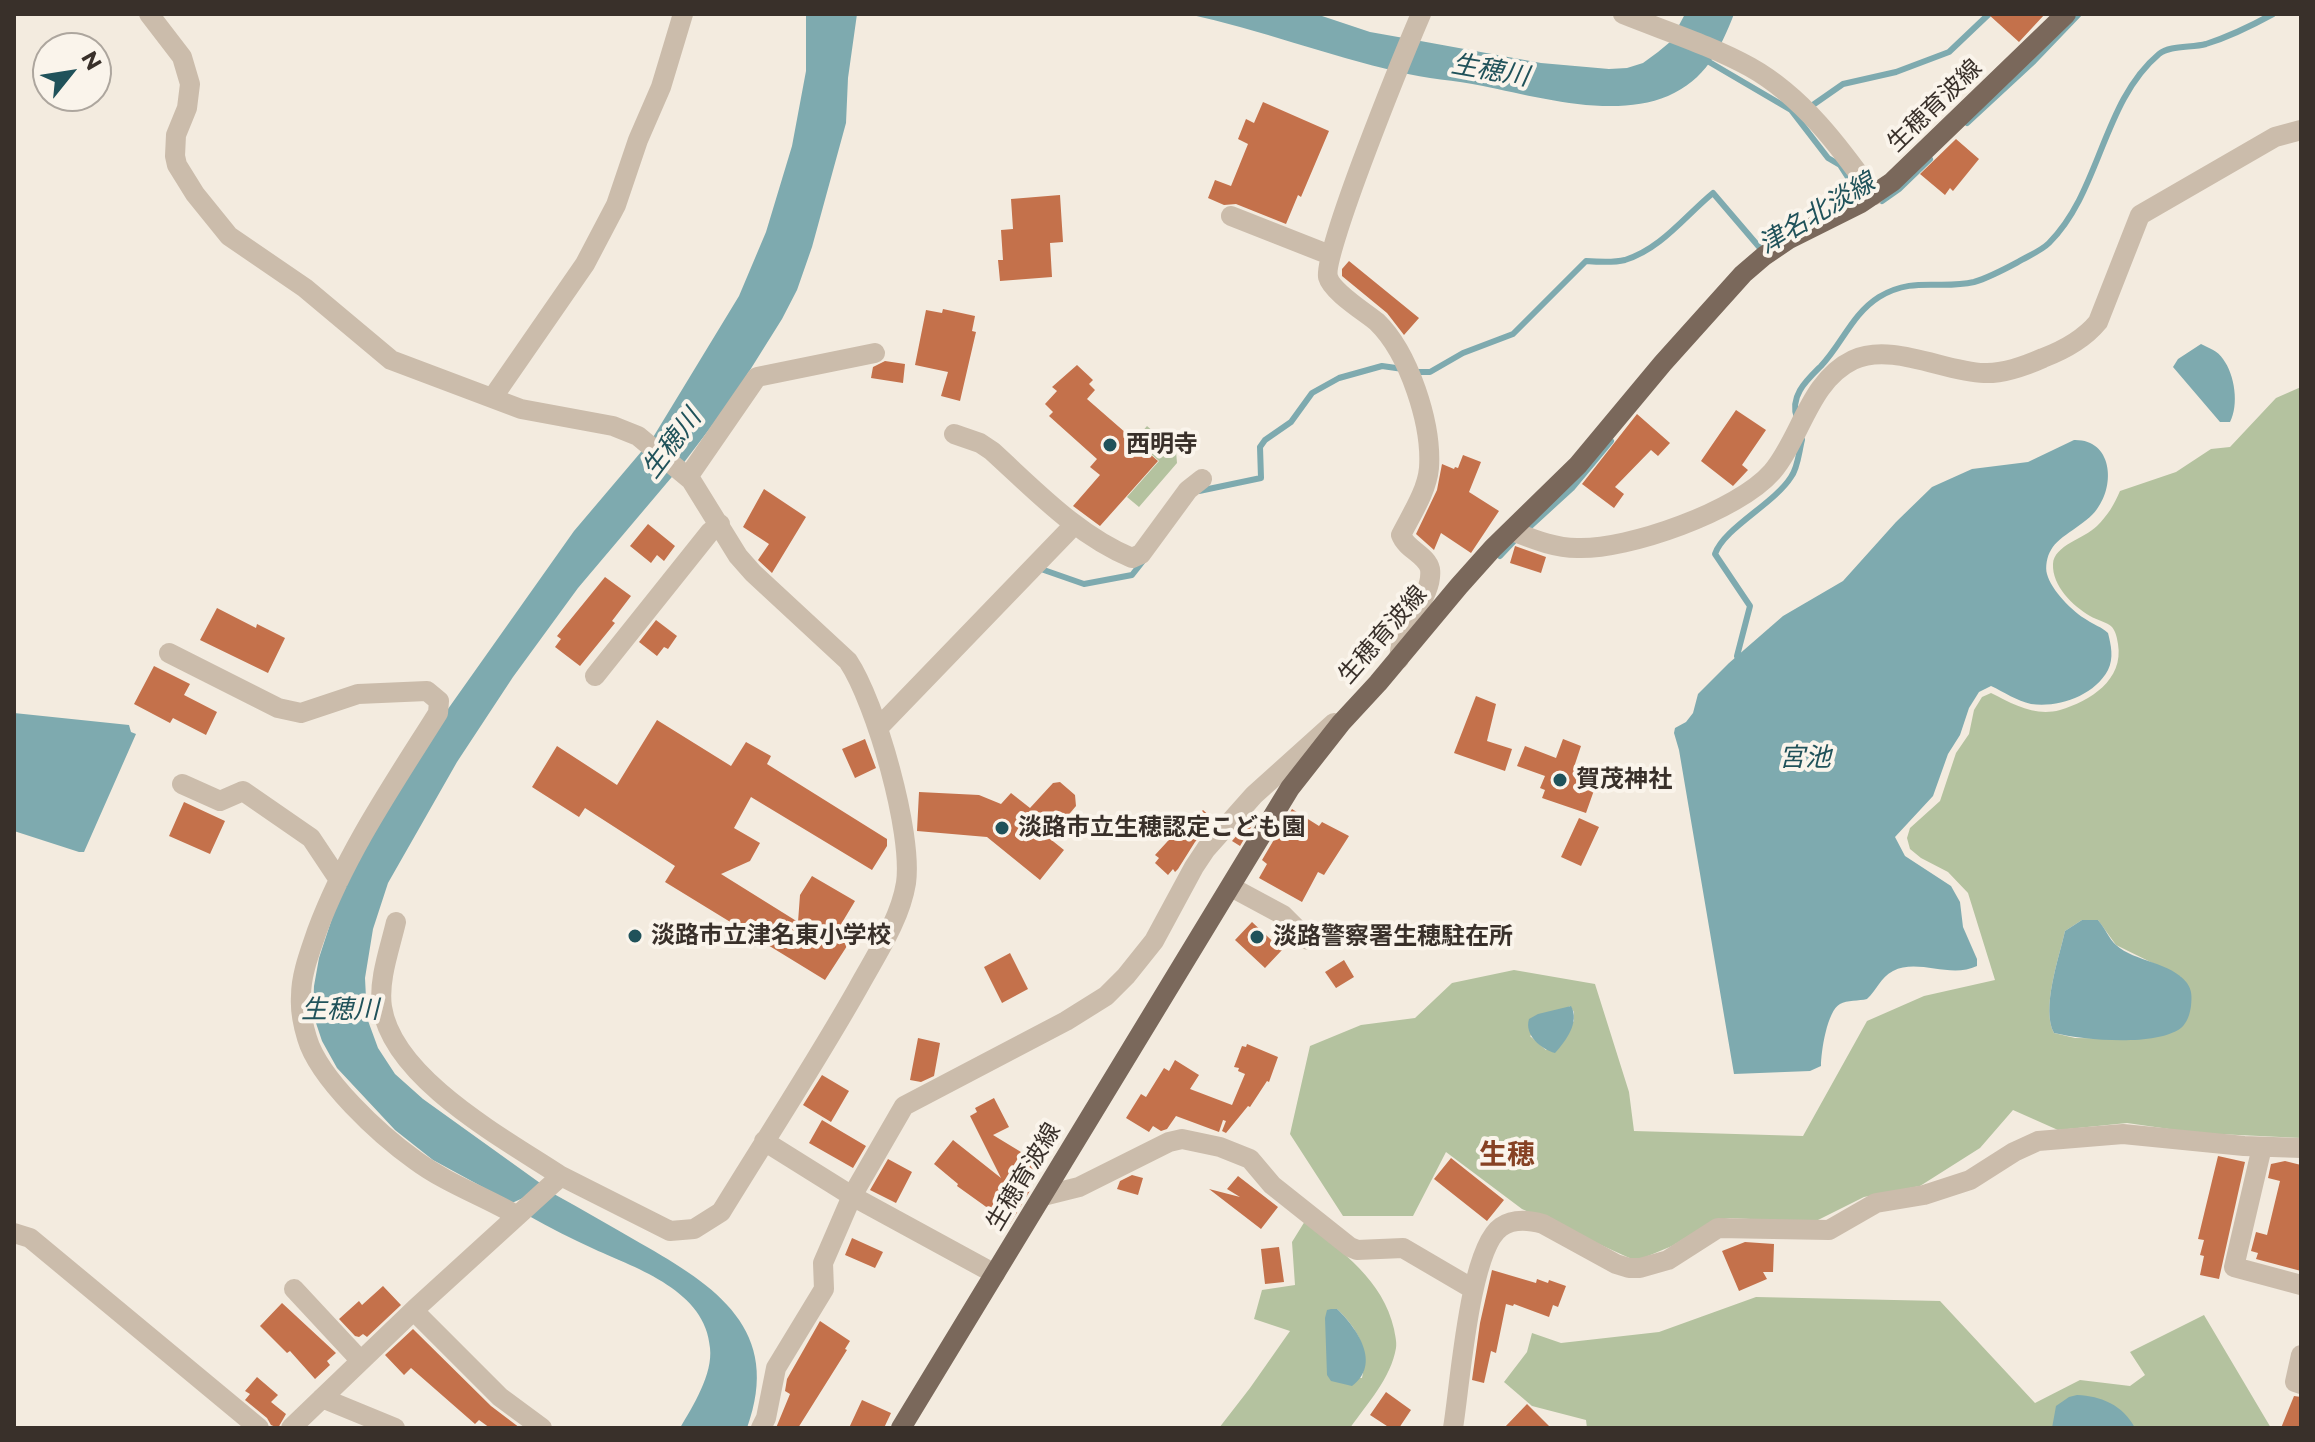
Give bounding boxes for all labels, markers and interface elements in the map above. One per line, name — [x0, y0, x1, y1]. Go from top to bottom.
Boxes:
north arrow — [32, 32, 112, 112]
text: N — [75, 46, 108, 75]
water label: 生穂川 — [1449, 49, 1531, 93]
street label: 生穂育波線 — [1882, 54, 1988, 158]
water label: 津名北淡線 — [1753, 167, 1881, 261]
water label: 生穂川 — [636, 403, 708, 485]
place label: 西明寺 — [1126, 431, 1198, 459]
marker: 西明寺 — [1101, 436, 1119, 454]
street label: 生穂育波線 — [1333, 580, 1433, 690]
water label: 宮池 — [1779, 742, 1831, 774]
place label: 賀茂神社 — [1576, 766, 1672, 794]
marker: 賀茂神社 — [1551, 771, 1569, 789]
place label: 淡路市立生穂認定こども園 — [1018, 814, 1306, 842]
marker: 淡路市立生穂認定こども園 — [993, 819, 1011, 837]
place label: 淡路市立津名東小学校 — [651, 922, 891, 950]
place label: 淡路警察署生穂駐在所 — [1273, 923, 1513, 951]
marker: 淡路市立津名東小学校 — [626, 927, 644, 945]
marker: 淡路警察署生穂駐在所 — [1248, 928, 1266, 946]
water label: 生穂川 — [301, 994, 379, 1026]
street label: 生穂育波線 — [981, 1118, 1067, 1236]
district label: 生穂 — [1479, 1139, 1535, 1173]

